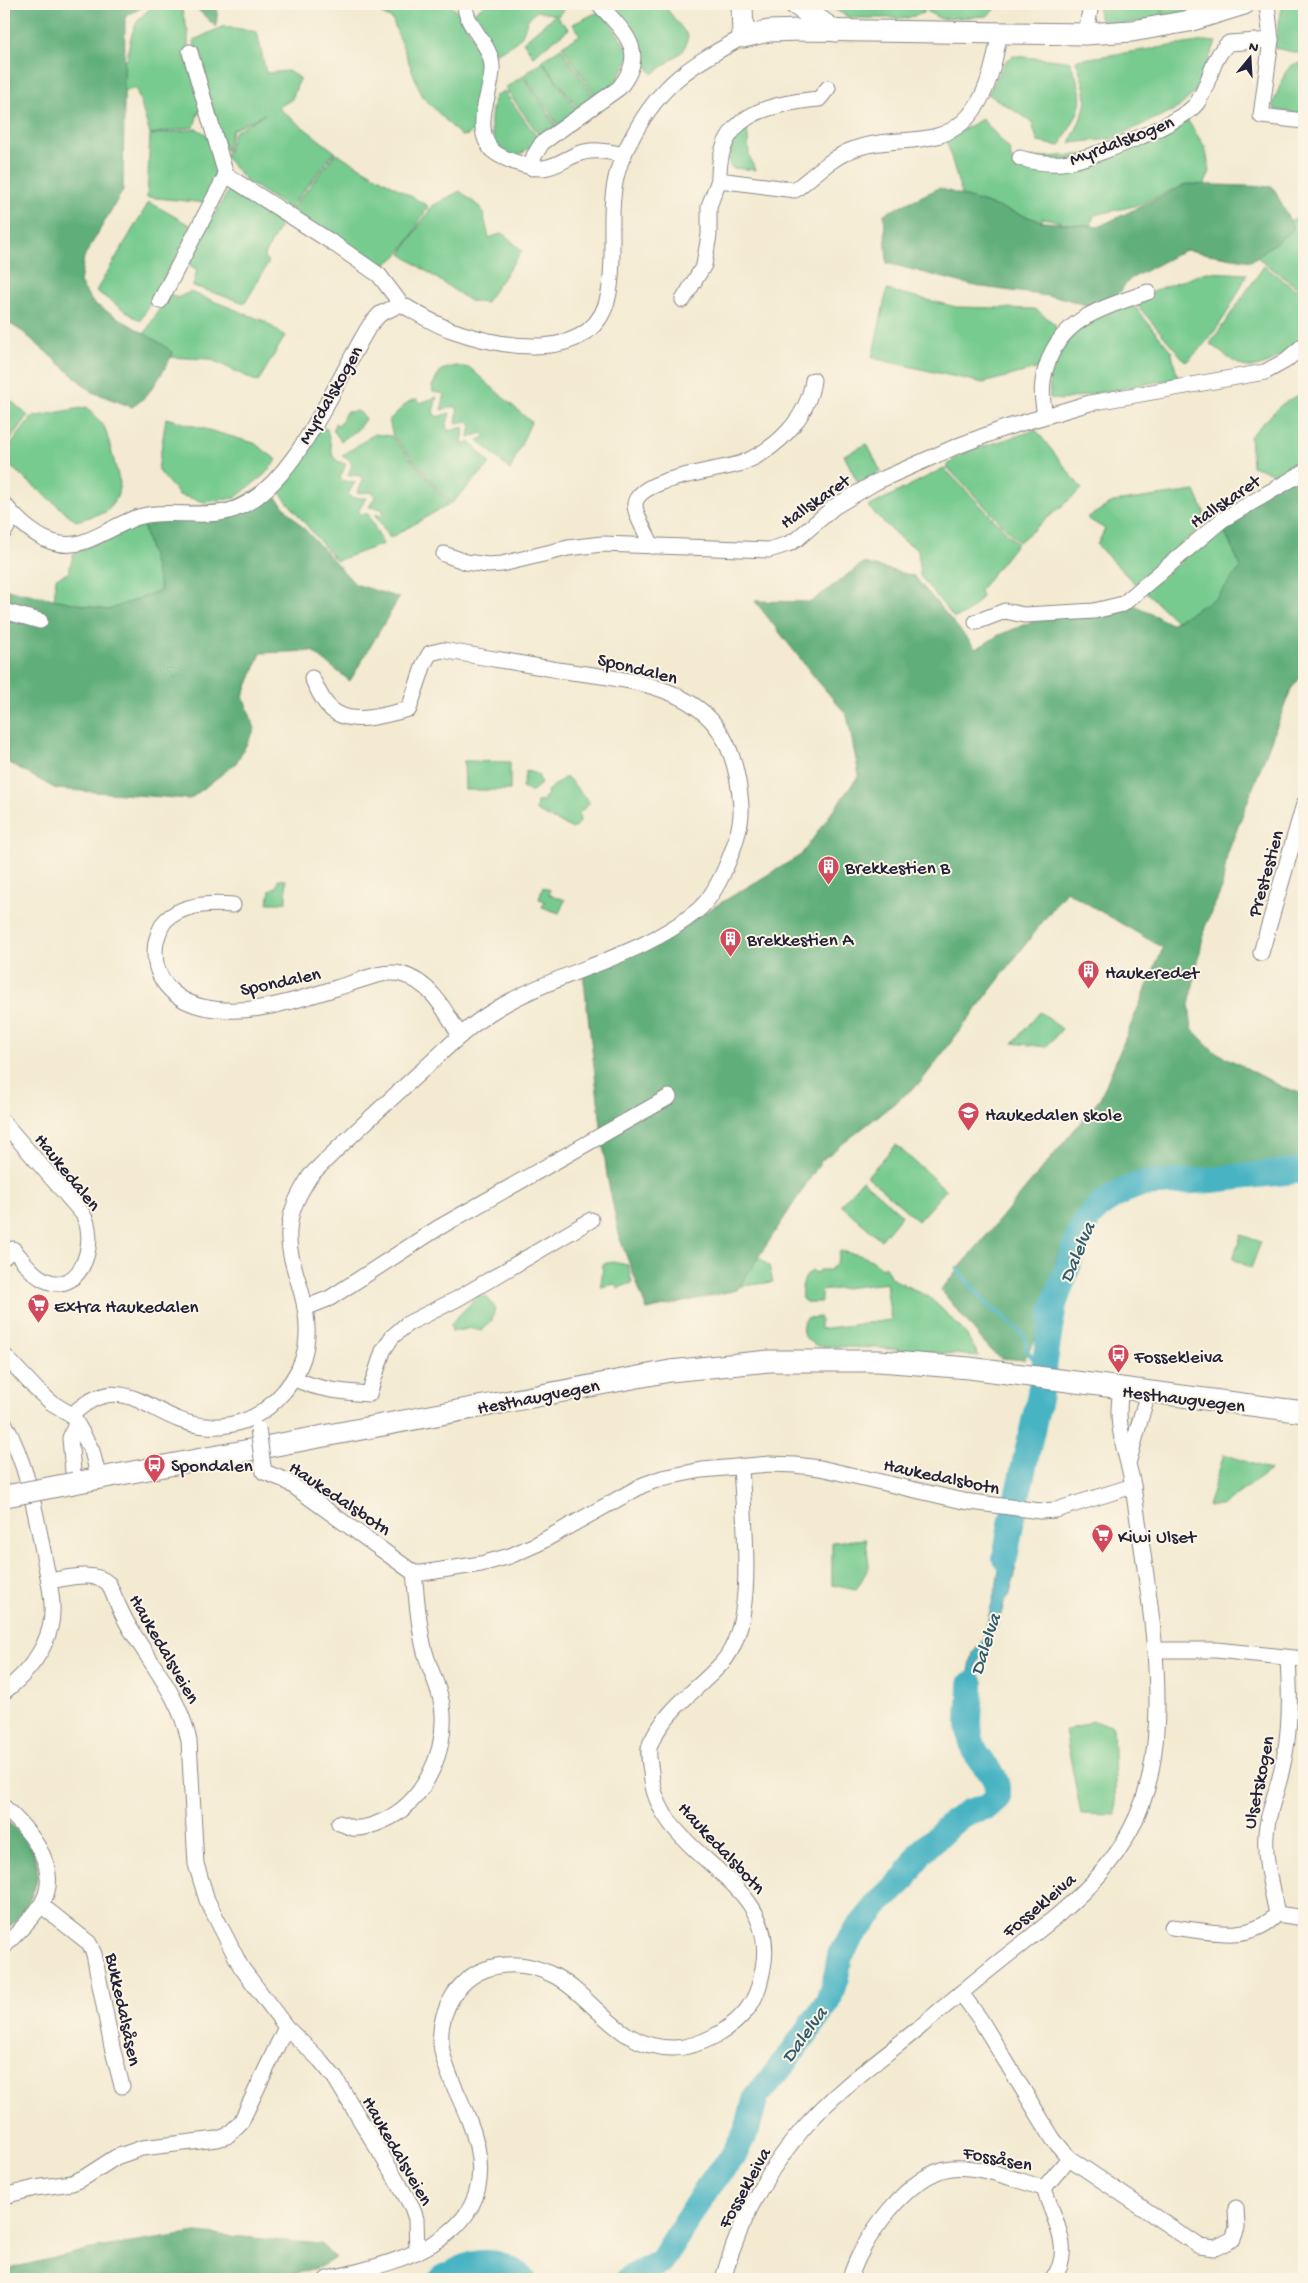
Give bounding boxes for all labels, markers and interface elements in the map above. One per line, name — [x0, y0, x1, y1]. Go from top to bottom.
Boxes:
north arrow — [1226, 32, 1276, 82]
text: N — [1246, 39, 1260, 58]
street label: Myrdalskogen — [1067, 112, 1178, 173]
street label: Myrdalskogen — [295, 342, 370, 449]
street label: Hallskaret — [777, 469, 857, 535]
street label: Hallskaret — [1186, 470, 1267, 535]
street label: Spondalen — [595, 649, 680, 691]
street label: Prestestien — [1244, 828, 1291, 921]
building icon: Brekkestien B — [817, 854, 841, 885]
place label: Brekkestien B — [844, 858, 951, 881]
building icon: Brekkestien A — [719, 926, 743, 957]
place label: Brekkestien A — [746, 930, 855, 953]
building icon: Haukeredet — [1077, 959, 1101, 990]
place label: Haukeredet — [1105, 963, 1201, 986]
street label: Spondalen — [238, 964, 323, 1003]
school or university icon: Haukedalen skole — [957, 1101, 981, 1132]
place label: Haukedalen skole — [985, 1105, 1122, 1128]
street label: Haukedalen — [28, 1130, 105, 1217]
water label: Dalelva — [1056, 1218, 1103, 1287]
supermarket icon: Extra Haukedalen — [26, 1293, 50, 1324]
place label: Extra Haukedalen — [54, 1297, 199, 1320]
bus stop icon: Fossekleiva — [1106, 1343, 1130, 1374]
place label: Fossekleiva — [1133, 1347, 1224, 1370]
street label: Hesthaugvegen — [476, 1375, 602, 1422]
street label: Hesthaugvegen — [1121, 1382, 1246, 1419]
bus stop icon: Spondalen — [143, 1452, 167, 1483]
street label: Haukedalsbotn — [881, 1455, 1001, 1502]
place label: Spondalen — [171, 1456, 253, 1479]
street label: Haukedalsbotn — [284, 1457, 394, 1542]
supermarket icon: Kiwi Ulset — [1090, 1523, 1114, 1554]
place label: Kiwi Ulset — [1118, 1527, 1198, 1550]
street label: Haukedalsveien — [122, 1591, 204, 1709]
water label: Dalelva — [967, 1610, 1009, 1679]
street label: Ulsetskogen — [1239, 1734, 1282, 1831]
street label: Haukedalsbotn — [672, 1798, 769, 1900]
street label: Fossekleiva — [998, 1868, 1083, 1945]
street label: Bukkedalsåsen — [98, 1950, 145, 2068]
water label: Dalelva — [778, 2002, 835, 2068]
street label: Haukedalsveien — [355, 2093, 437, 2211]
street label: Fossåsen — [960, 2142, 1034, 2178]
street label: Fossekleiva — [714, 2143, 778, 2234]

